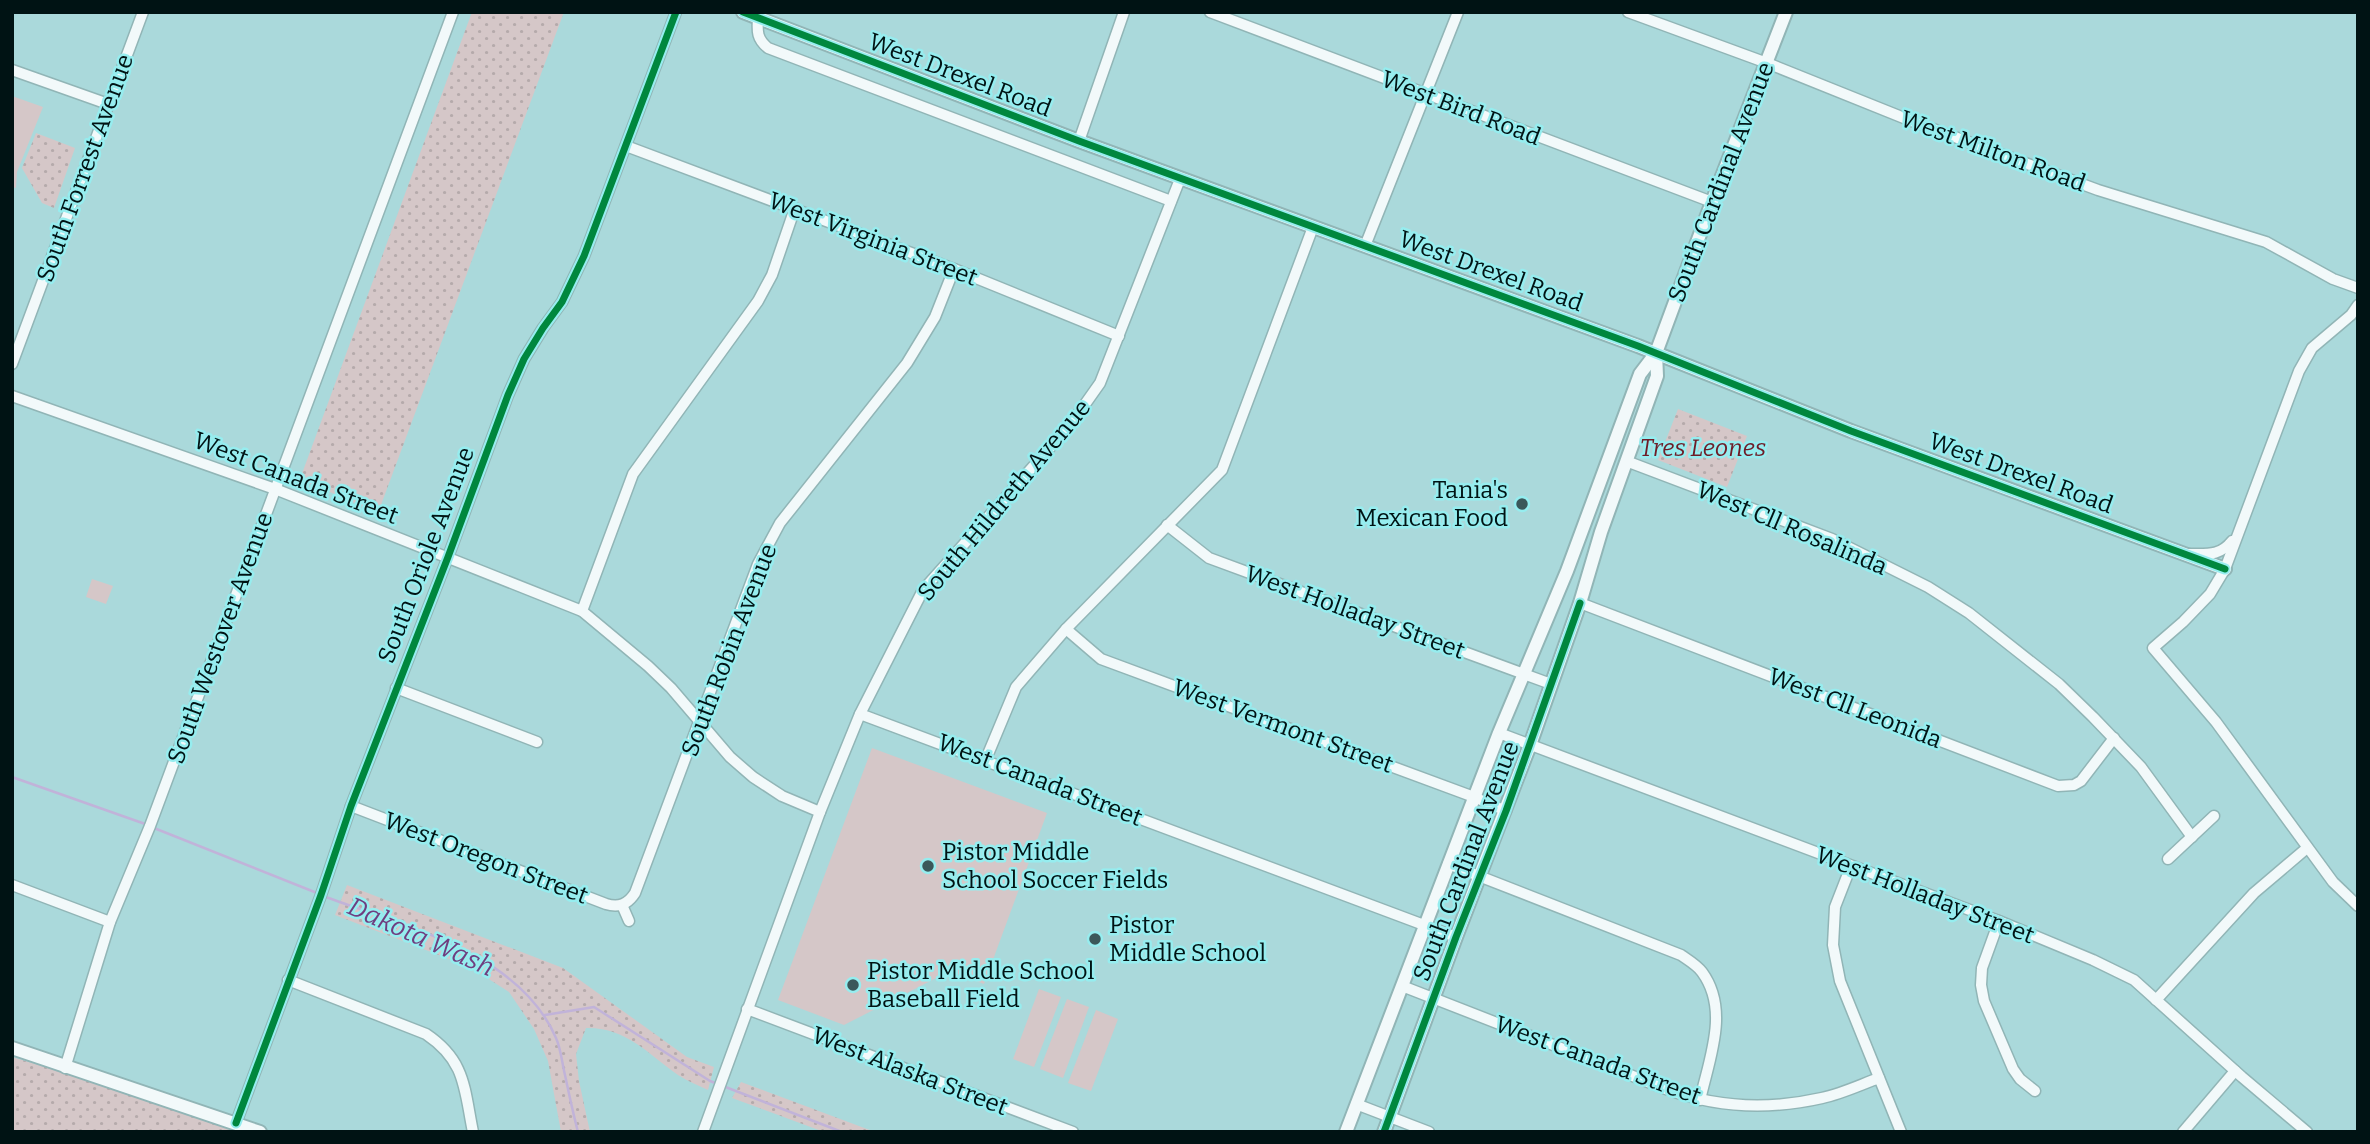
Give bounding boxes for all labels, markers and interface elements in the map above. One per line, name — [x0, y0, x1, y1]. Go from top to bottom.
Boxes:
street label: West Drexel Road — [864, 27, 1056, 123]
street label: South Forrest Avenue — [31, 50, 139, 286]
street label: South Cardinal Avenue — [1662, 58, 1780, 306]
street label: West Bird Road — [1377, 65, 1545, 151]
street label: West Milton Road — [1897, 105, 2089, 197]
street label: West Virginia Street — [764, 186, 982, 292]
street label: West Drexel Road — [1395, 225, 1587, 317]
street label: South Hildreth Avenue — [912, 394, 1096, 606]
street label: West Canada Street — [190, 426, 403, 530]
street label: West Drexel Road — [1925, 427, 2117, 519]
park label: Tres Leones — [1640, 434, 1766, 462]
street label: South Oriole Avenue — [372, 443, 480, 667]
street label: West Cll Rosalinda — [1693, 475, 1891, 581]
place label: Tania's Mexican Food — [1355, 476, 1508, 532]
marker: Tania's Mexican Food — [1514, 496, 1530, 512]
street label: South Westover Avenue — [161, 509, 279, 767]
street label: South Robin Avenue — [676, 540, 782, 760]
street label: West Holladay Street — [1241, 559, 1469, 665]
street label: West Cll Leonida — [1764, 662, 1946, 754]
street label: West Vermont Street — [1169, 673, 1397, 779]
street label: West Canada Street — [934, 728, 1147, 832]
street label: South Cardinal Avenue — [1407, 737, 1525, 985]
street label: West Oregon Street — [380, 806, 592, 910]
place label: Pistor Middle School Soccer Fields — [942, 838, 1168, 894]
street label: West Holladay Street — [1812, 840, 2038, 950]
marker: Pistor Middle School Soccer Fields — [920, 858, 936, 874]
water label: Dakota Wash — [343, 891, 499, 983]
place label: Pistor Middle School — [1109, 911, 1266, 967]
marker: Pistor Middle School — [1087, 931, 1103, 947]
place label: Pistor Middle School Baseball Field — [867, 957, 1095, 1013]
marker: Pistor Middle School Baseball Field — [845, 977, 861, 993]
street label: West Canada Street — [1491, 1010, 1705, 1110]
street label: West Alaska Street — [808, 1021, 1012, 1121]

